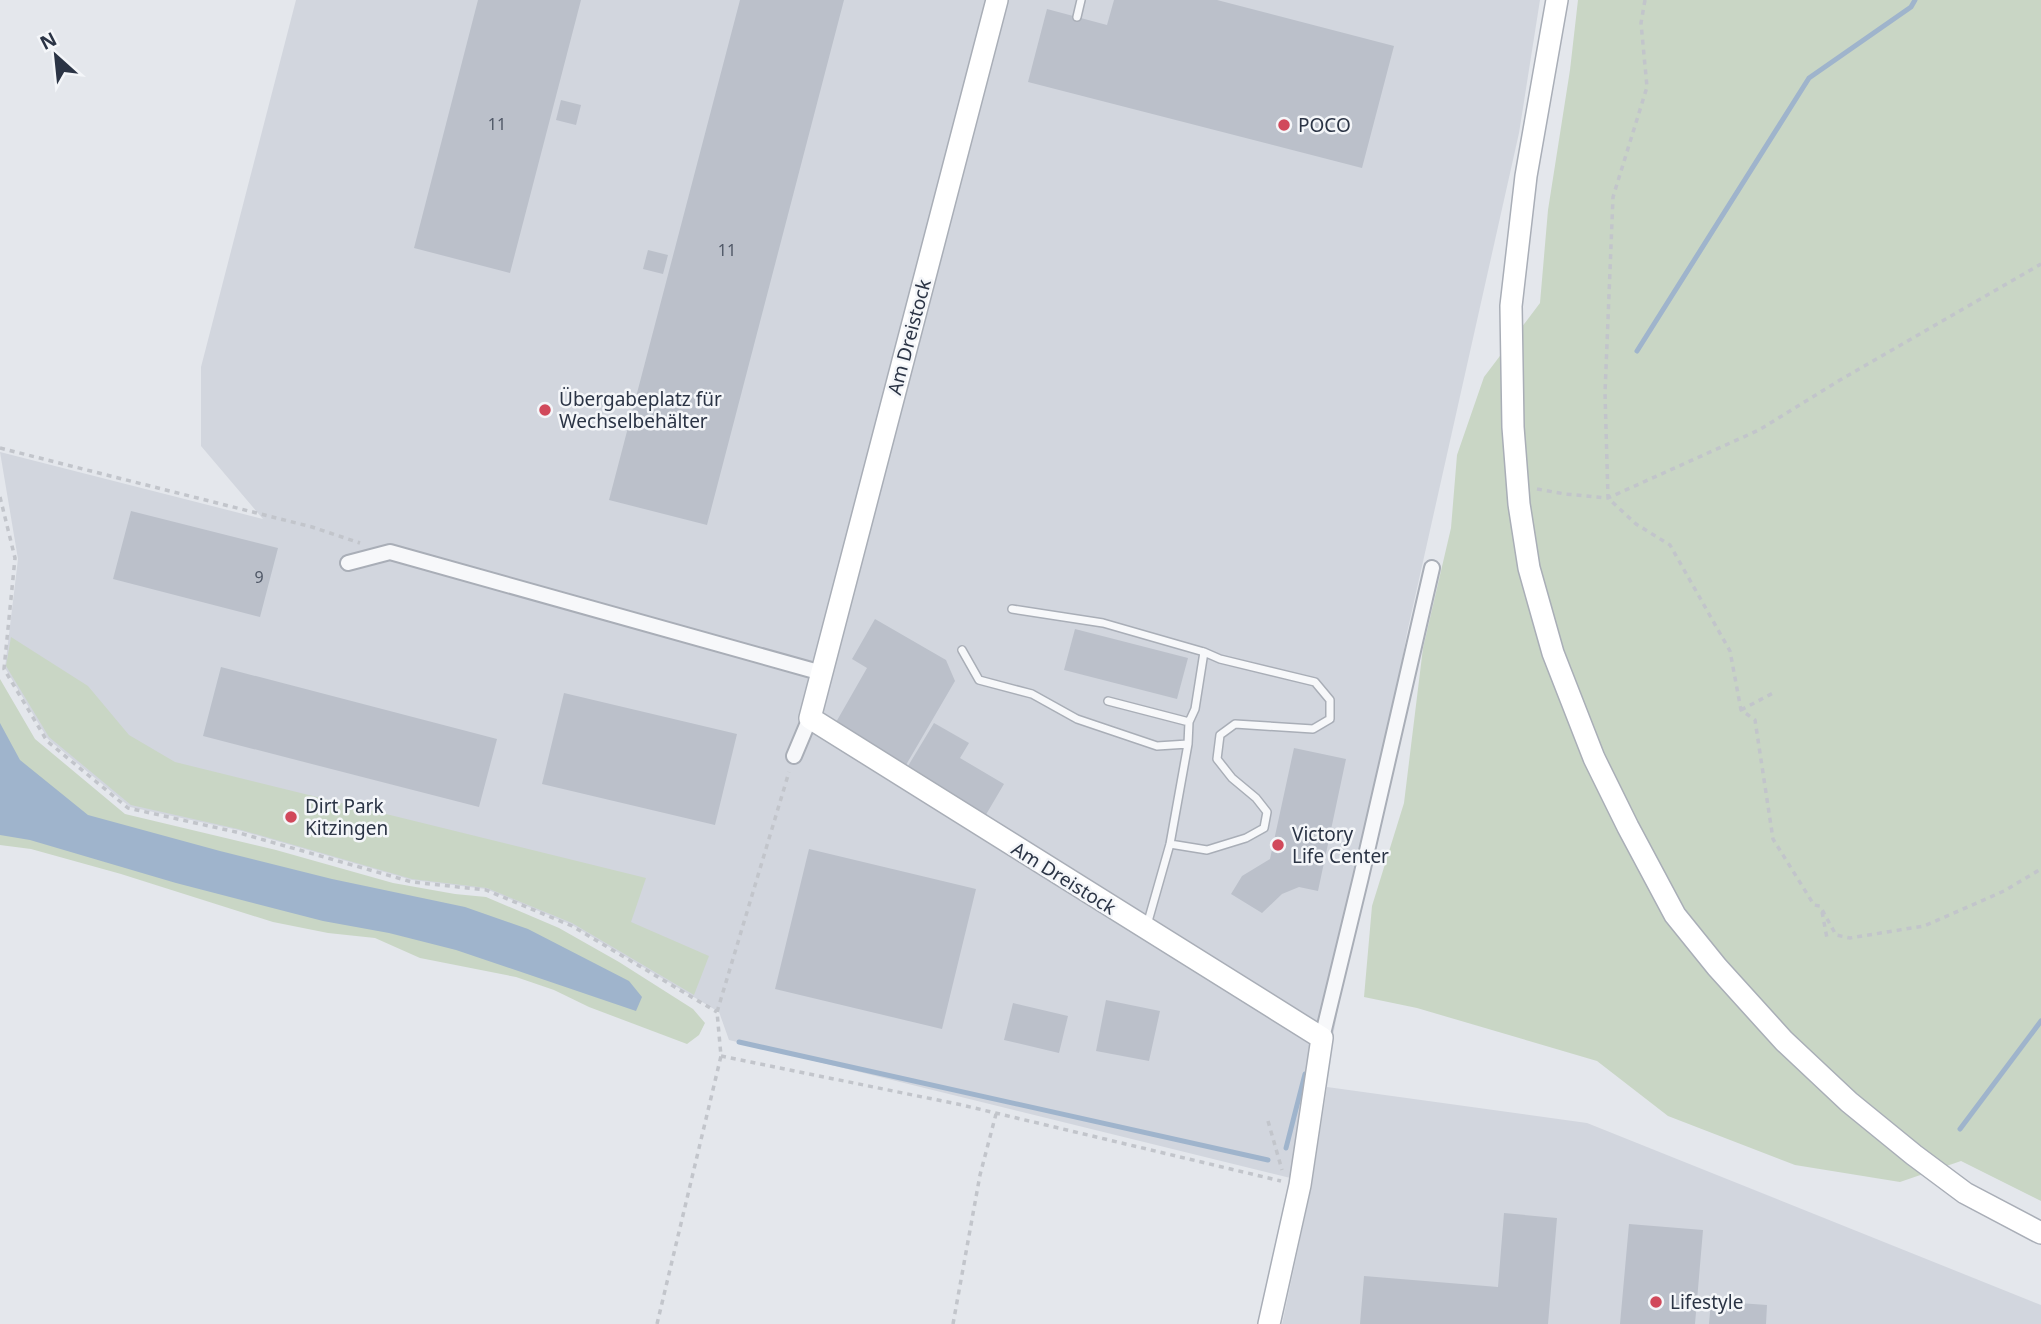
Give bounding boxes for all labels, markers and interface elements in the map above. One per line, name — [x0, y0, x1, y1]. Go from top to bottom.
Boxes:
north arrow — [21, 21, 91, 91]
text: N — [35, 26, 61, 56]
place label: POCO — [1298, 112, 1351, 138]
house number: 11 — [488, 113, 506, 135]
marker: POCO — [1276, 117, 1292, 133]
house number: 11 — [718, 239, 736, 261]
street label: Am Dreistock — [881, 276, 937, 398]
place label: Übergabeplatz für Wechselbehälter — [559, 386, 722, 434]
marker: Übergabeplatz für Wechselbehälter — [537, 402, 553, 418]
house number: 9 — [254, 566, 264, 588]
place label: Dirt Park Kitzingen — [305, 793, 388, 841]
marker: Dirt Park Kitzingen — [283, 809, 299, 825]
place label: Victory Life Center — [1292, 821, 1389, 869]
street label: Am Dreistock — [1007, 836, 1121, 920]
marker: Victory Life Center — [1270, 837, 1286, 853]
place label: Lifestyle — [1670, 1289, 1743, 1315]
marker: Lifestyle — [1648, 1294, 1664, 1310]

